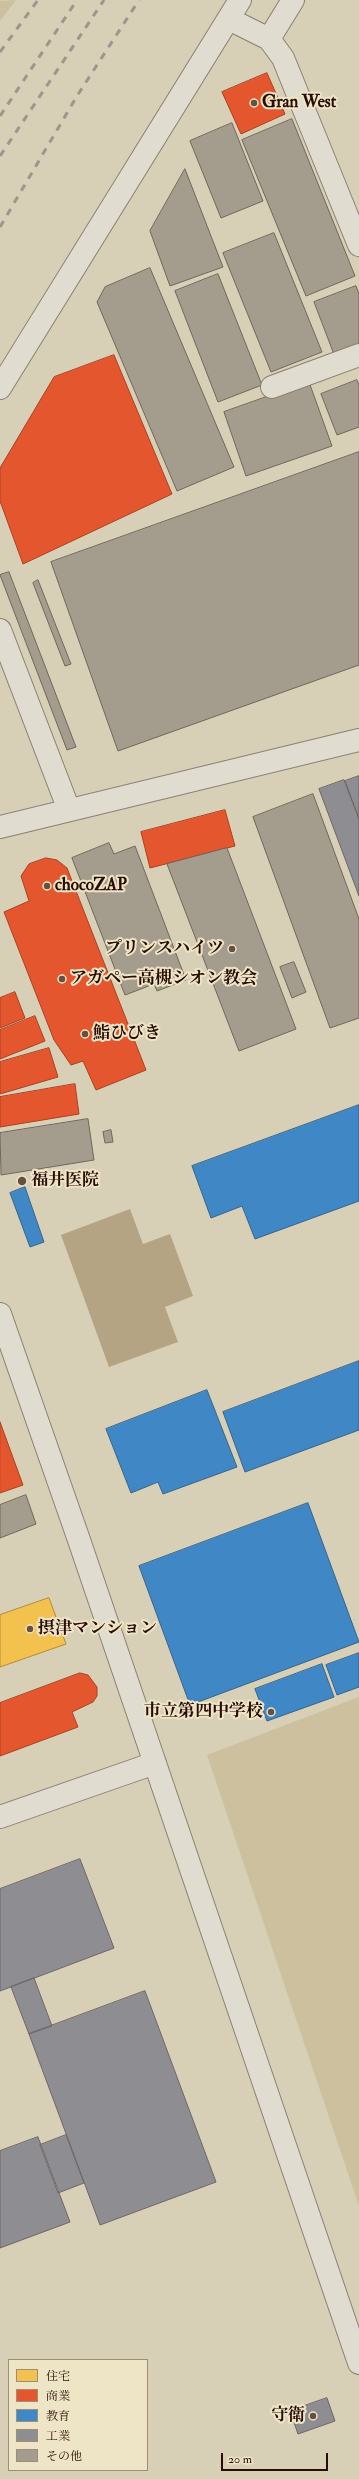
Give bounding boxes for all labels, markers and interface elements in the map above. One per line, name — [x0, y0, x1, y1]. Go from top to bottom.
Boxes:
place label: Gran West — [262, 93, 336, 113]
marker: Gran West — [249, 98, 259, 108]
place label: chocoZAP — [55, 876, 127, 896]
marker: chocoZAP — [42, 881, 52, 891]
place label: プリンスハイツ — [105, 939, 224, 959]
marker: プリンスハイツ — [227, 944, 237, 954]
place label: アガペー高槻シオン教会 — [70, 969, 257, 989]
marker: アガペー高槻シオン教会 — [57, 974, 67, 984]
place label: 鮨ひびき — [93, 1024, 161, 1044]
marker: 鮨ひびき — [80, 1029, 90, 1039]
place label: 福井医院 — [31, 1171, 99, 1191]
marker: 福井医院 — [16, 1175, 28, 1187]
place label: 摂津マンション — [38, 1619, 157, 1639]
marker: 摂津マンション — [25, 1624, 35, 1634]
place label: 市立第四中学校 — [144, 1702, 263, 1722]
marker: 市立第四中学校 — [266, 1707, 276, 1717]
legend — [8, 2359, 148, 2471]
text: 住宅 — [46, 2369, 70, 2384]
text: 商業 — [46, 2389, 70, 2404]
place label: 守衛 — [271, 2406, 305, 2426]
text: 教育 — [46, 2409, 70, 2424]
marker: 守衛 — [308, 2411, 318, 2421]
text: 工業 — [46, 2429, 70, 2444]
scale bar — [223, 2445, 330, 2471]
text: その他 — [46, 2449, 82, 2464]
text: 20 m — [228, 2452, 252, 2467]

